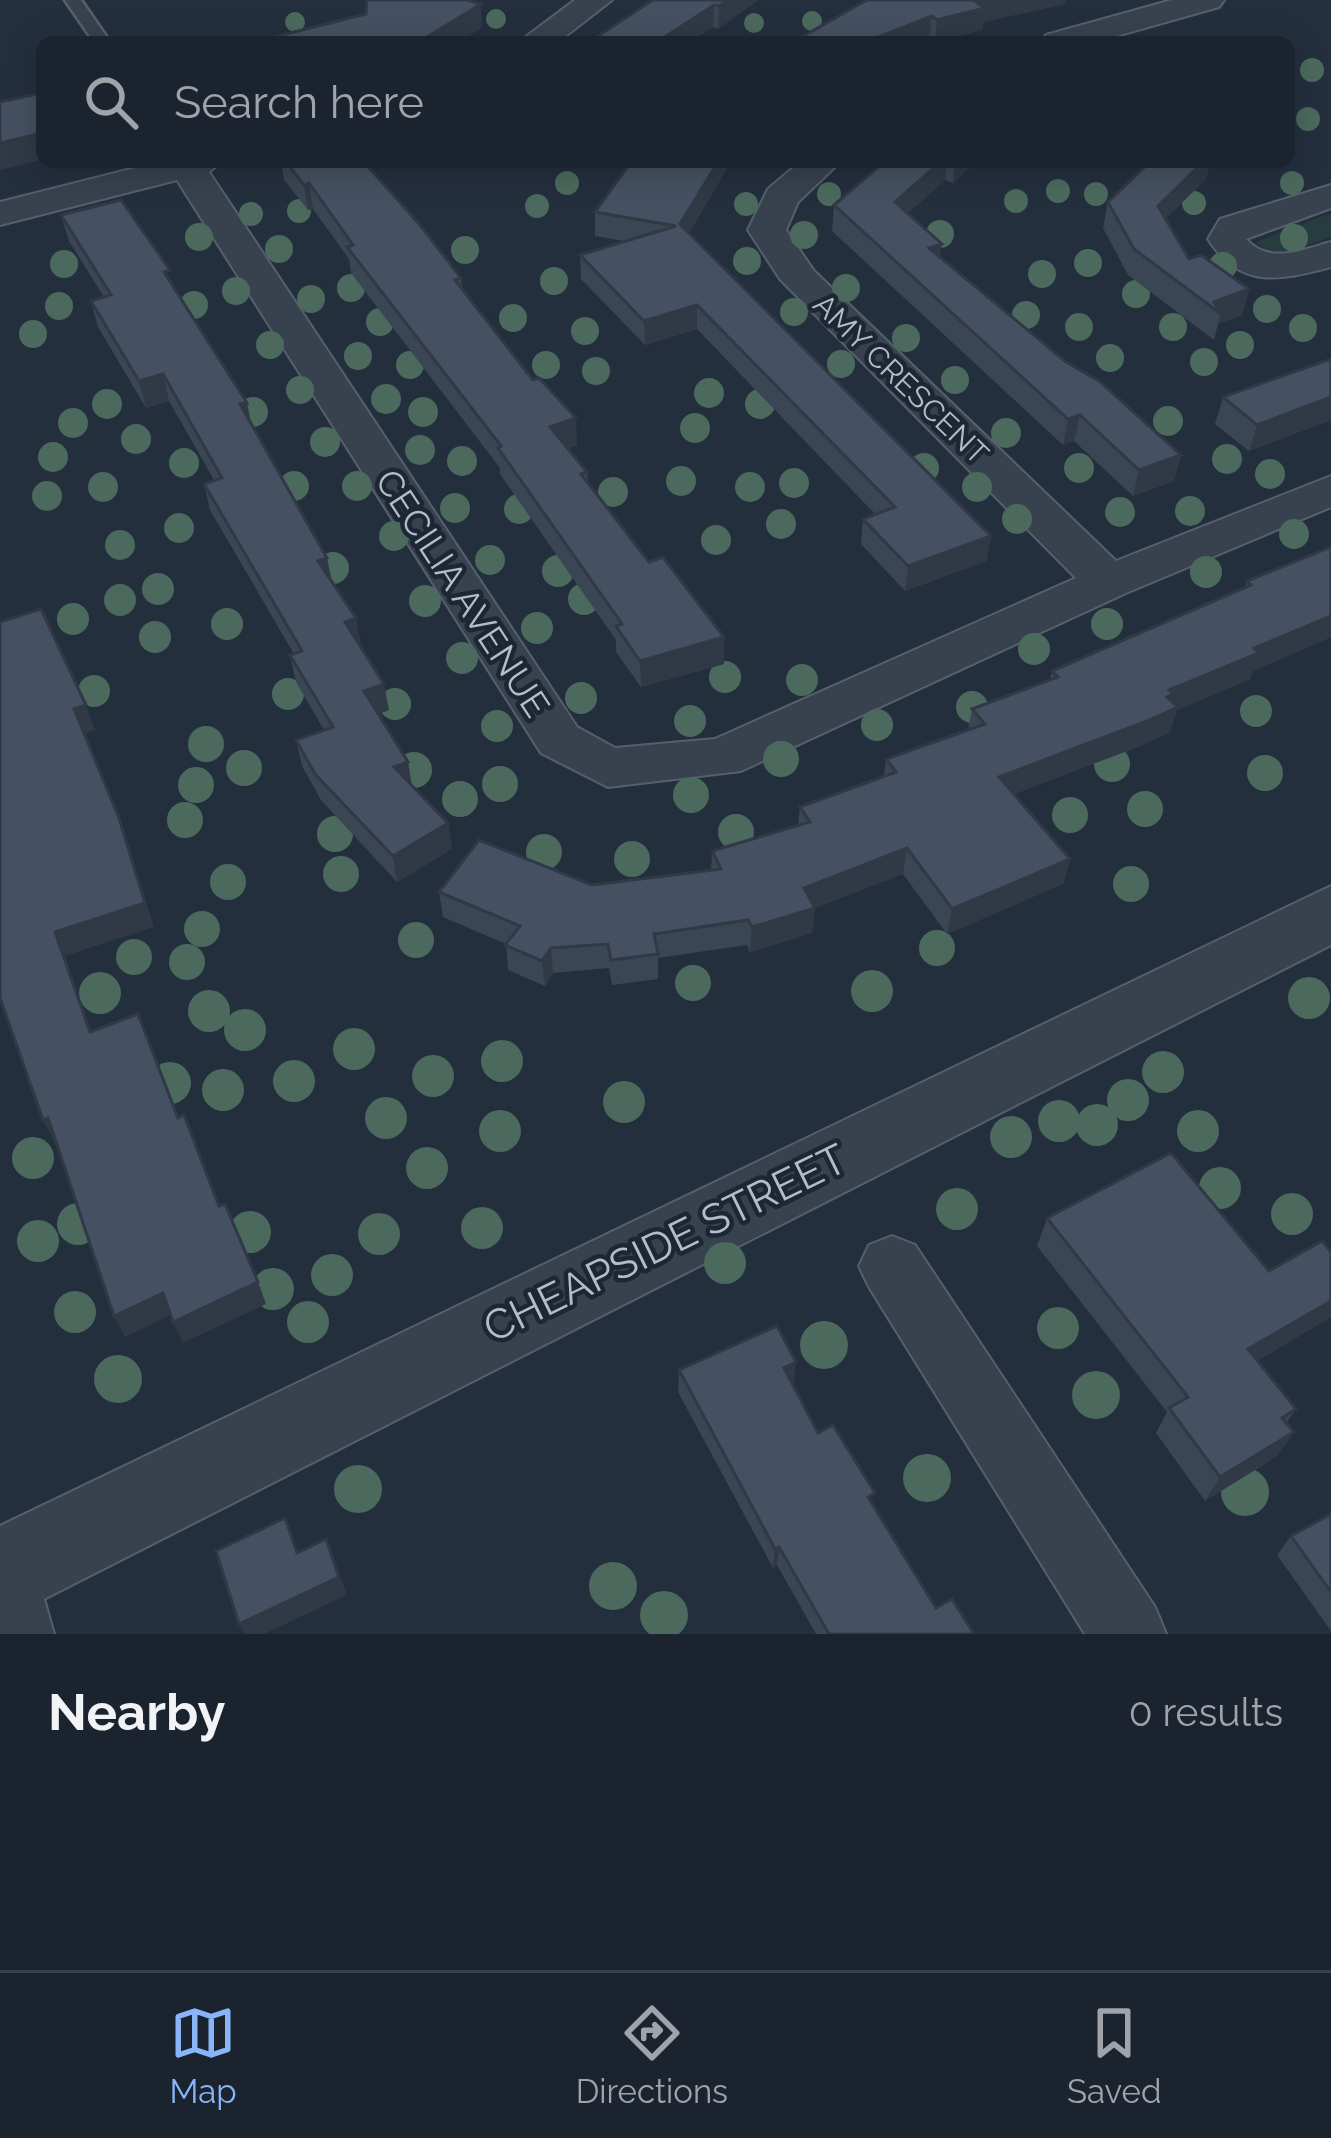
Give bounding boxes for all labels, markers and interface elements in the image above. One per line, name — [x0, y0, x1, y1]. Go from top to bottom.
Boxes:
search box — [36, 36, 1295, 168]
icon: search — [78, 69, 144, 135]
text: Search here — [174, 76, 424, 129]
street label: AMY CRESCENT — [806, 287, 996, 471]
street label: CECILIA AVENUE — [367, 461, 559, 725]
street label: CHEAPSIDE STREET — [476, 1134, 854, 1352]
text: Nearby — [48, 1682, 225, 1742]
text: 0 results — [1129, 1689, 1283, 1735]
tab: Map — [170, 2000, 237, 2111]
tab: Directions — [576, 2000, 728, 2111]
tab: Saved — [1067, 2000, 1161, 2111]

